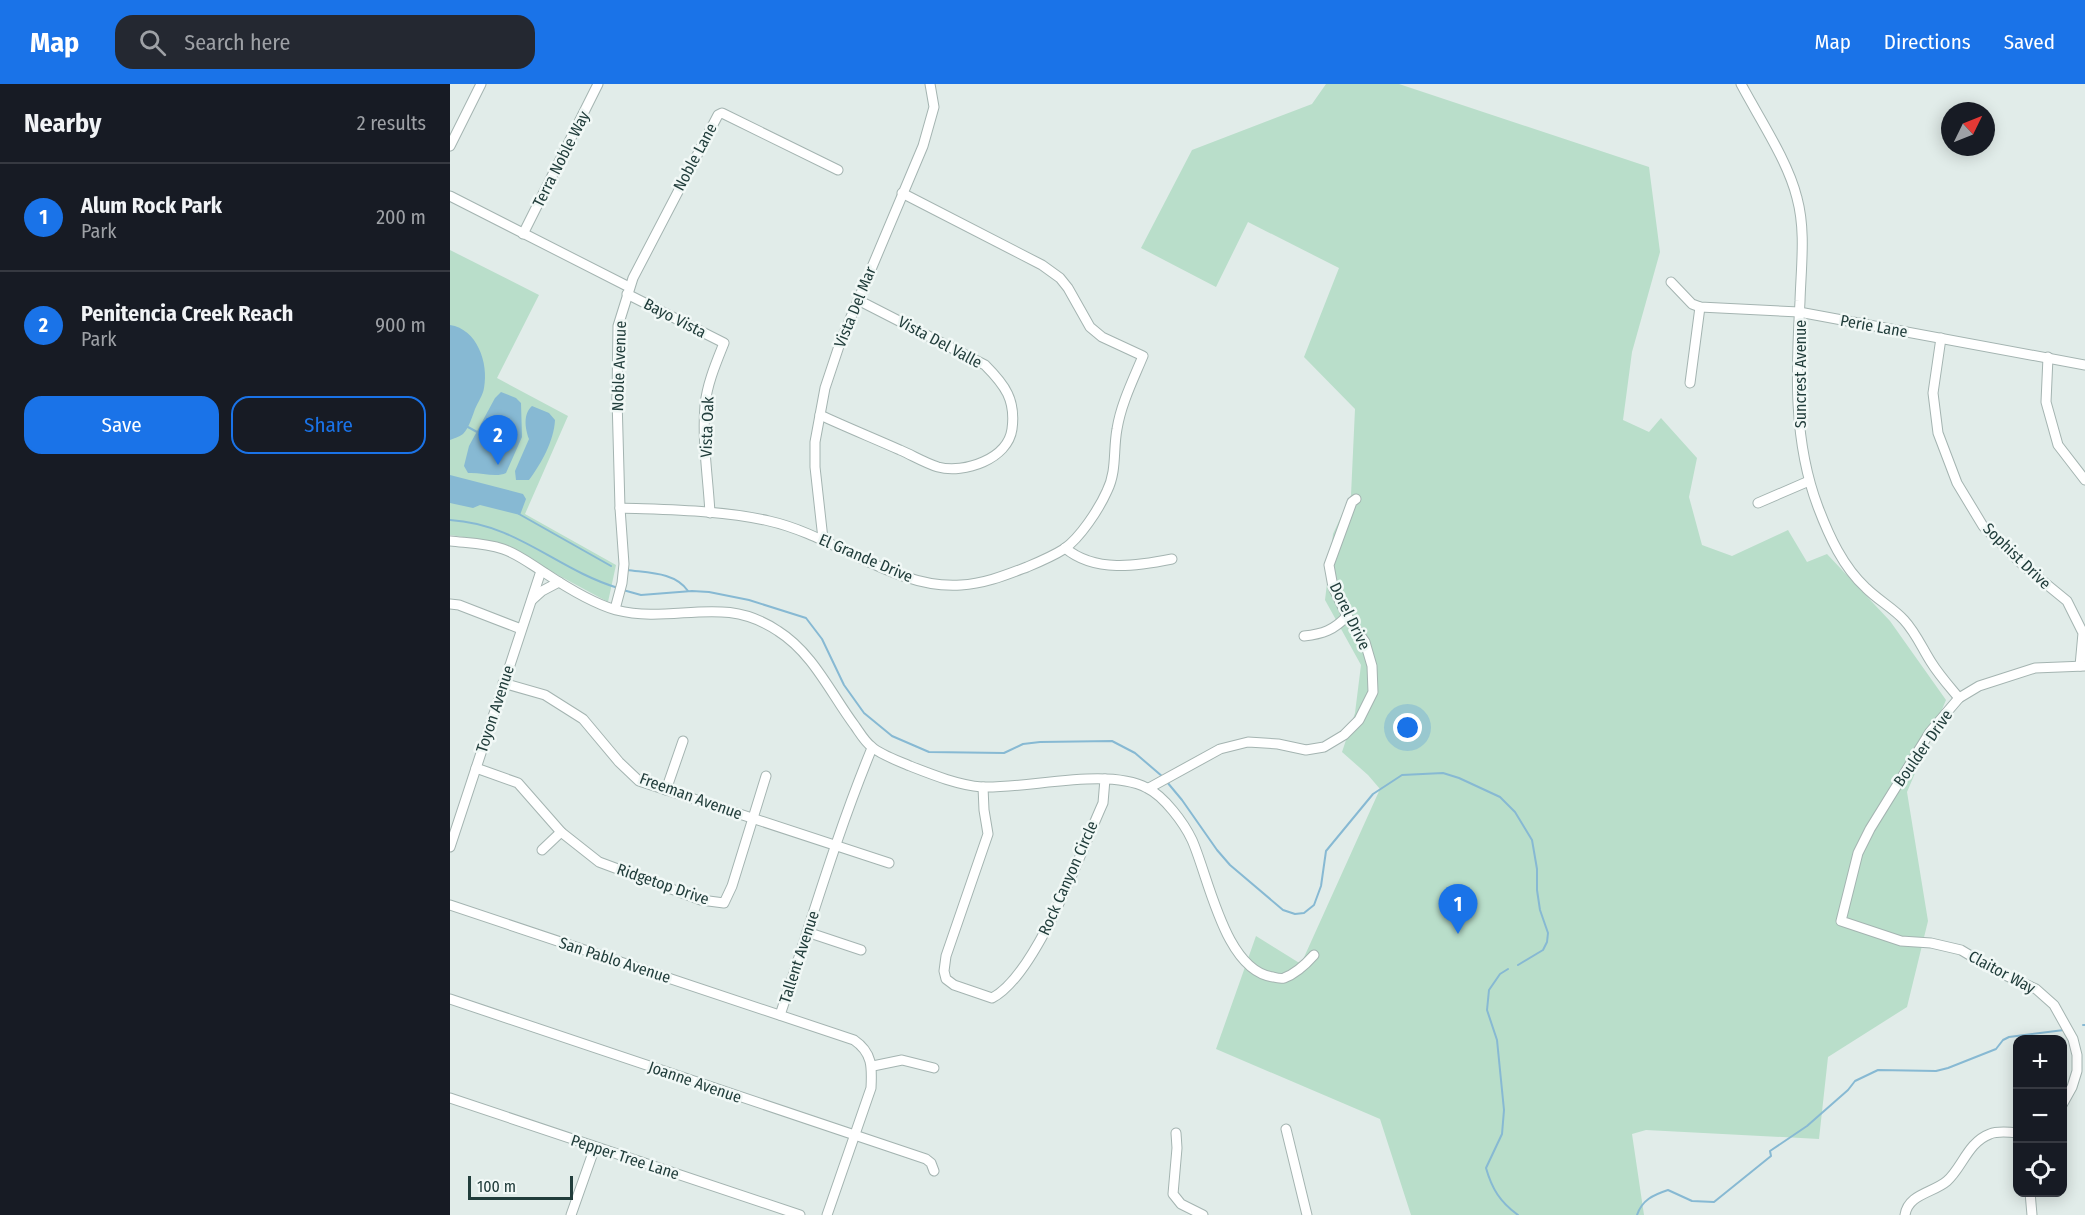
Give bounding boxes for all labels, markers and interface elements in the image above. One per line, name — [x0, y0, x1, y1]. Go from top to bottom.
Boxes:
search box — [115, 15, 535, 69]
text: Map — [30, 26, 79, 59]
icon: search — [136, 26, 169, 59]
text: Search here — [184, 29, 290, 56]
text: Map — [1814, 29, 1851, 55]
text: Directions — [1884, 29, 1971, 55]
text: Saved — [2004, 29, 2055, 55]
north arrow — [1941, 102, 1995, 156]
street label: Terra Noble Way — [529, 107, 594, 210]
text: Nearby — [24, 108, 101, 139]
text: 2 results — [357, 111, 426, 135]
street label: Noble Lane — [669, 120, 721, 194]
text: Alum Rock Park — [81, 192, 222, 219]
text: 1 — [39, 205, 48, 229]
text: 200 m — [376, 205, 426, 229]
text: Park — [81, 219, 117, 243]
street label: Vista Del Mar — [830, 263, 880, 350]
street label: Bayo Vista — [641, 294, 710, 342]
text: Penitencia Creek Reach — [81, 300, 293, 327]
street label: Perie Lane — [1839, 311, 1909, 341]
street label: Vista Del Valle — [895, 312, 985, 372]
text: 2 — [39, 313, 48, 337]
text: 900 m — [375, 313, 426, 337]
street label: Noble Avenue — [608, 320, 630, 412]
street label: Suncrest Avenue — [1791, 320, 1810, 428]
text: Park — [81, 327, 117, 351]
button: Save — [24, 396, 219, 454]
button: Share — [231, 396, 426, 454]
street label: Vista Oak — [696, 396, 718, 458]
pin: 2 — [478, 416, 518, 465]
street label: Sophist Drive — [1979, 519, 2055, 593]
street label: El Grande Drive — [816, 530, 916, 586]
street label: Dorel Drive — [1326, 579, 1374, 653]
street label: Toyon Avenue — [472, 663, 518, 755]
street label: Boulder Drive — [1890, 706, 1956, 790]
your location — [1393, 713, 1422, 742]
street label: Freeman Avenue — [637, 769, 745, 823]
street label: Rock Canyon Circle — [1034, 818, 1102, 938]
street label: Ridgetop Drive — [614, 859, 712, 909]
pin: 1 — [1438, 884, 1478, 934]
street label: Tallent Avenue — [775, 908, 823, 1006]
street label: San Pablo Avenue — [557, 933, 673, 987]
street label: Claitor Way — [1965, 946, 2039, 998]
map controls — [2013, 1035, 2067, 1197]
button: + — [2013, 1035, 2067, 1089]
street label: Joanne Avenue — [646, 1057, 744, 1107]
button: − — [2013, 1089, 2067, 1143]
street label: Pepper Tree Lane — [568, 1131, 682, 1183]
button: locate — [2013, 1143, 2067, 1197]
scale bar — [468, 1173, 573, 1200]
text: 100 m — [477, 1177, 516, 1196]

